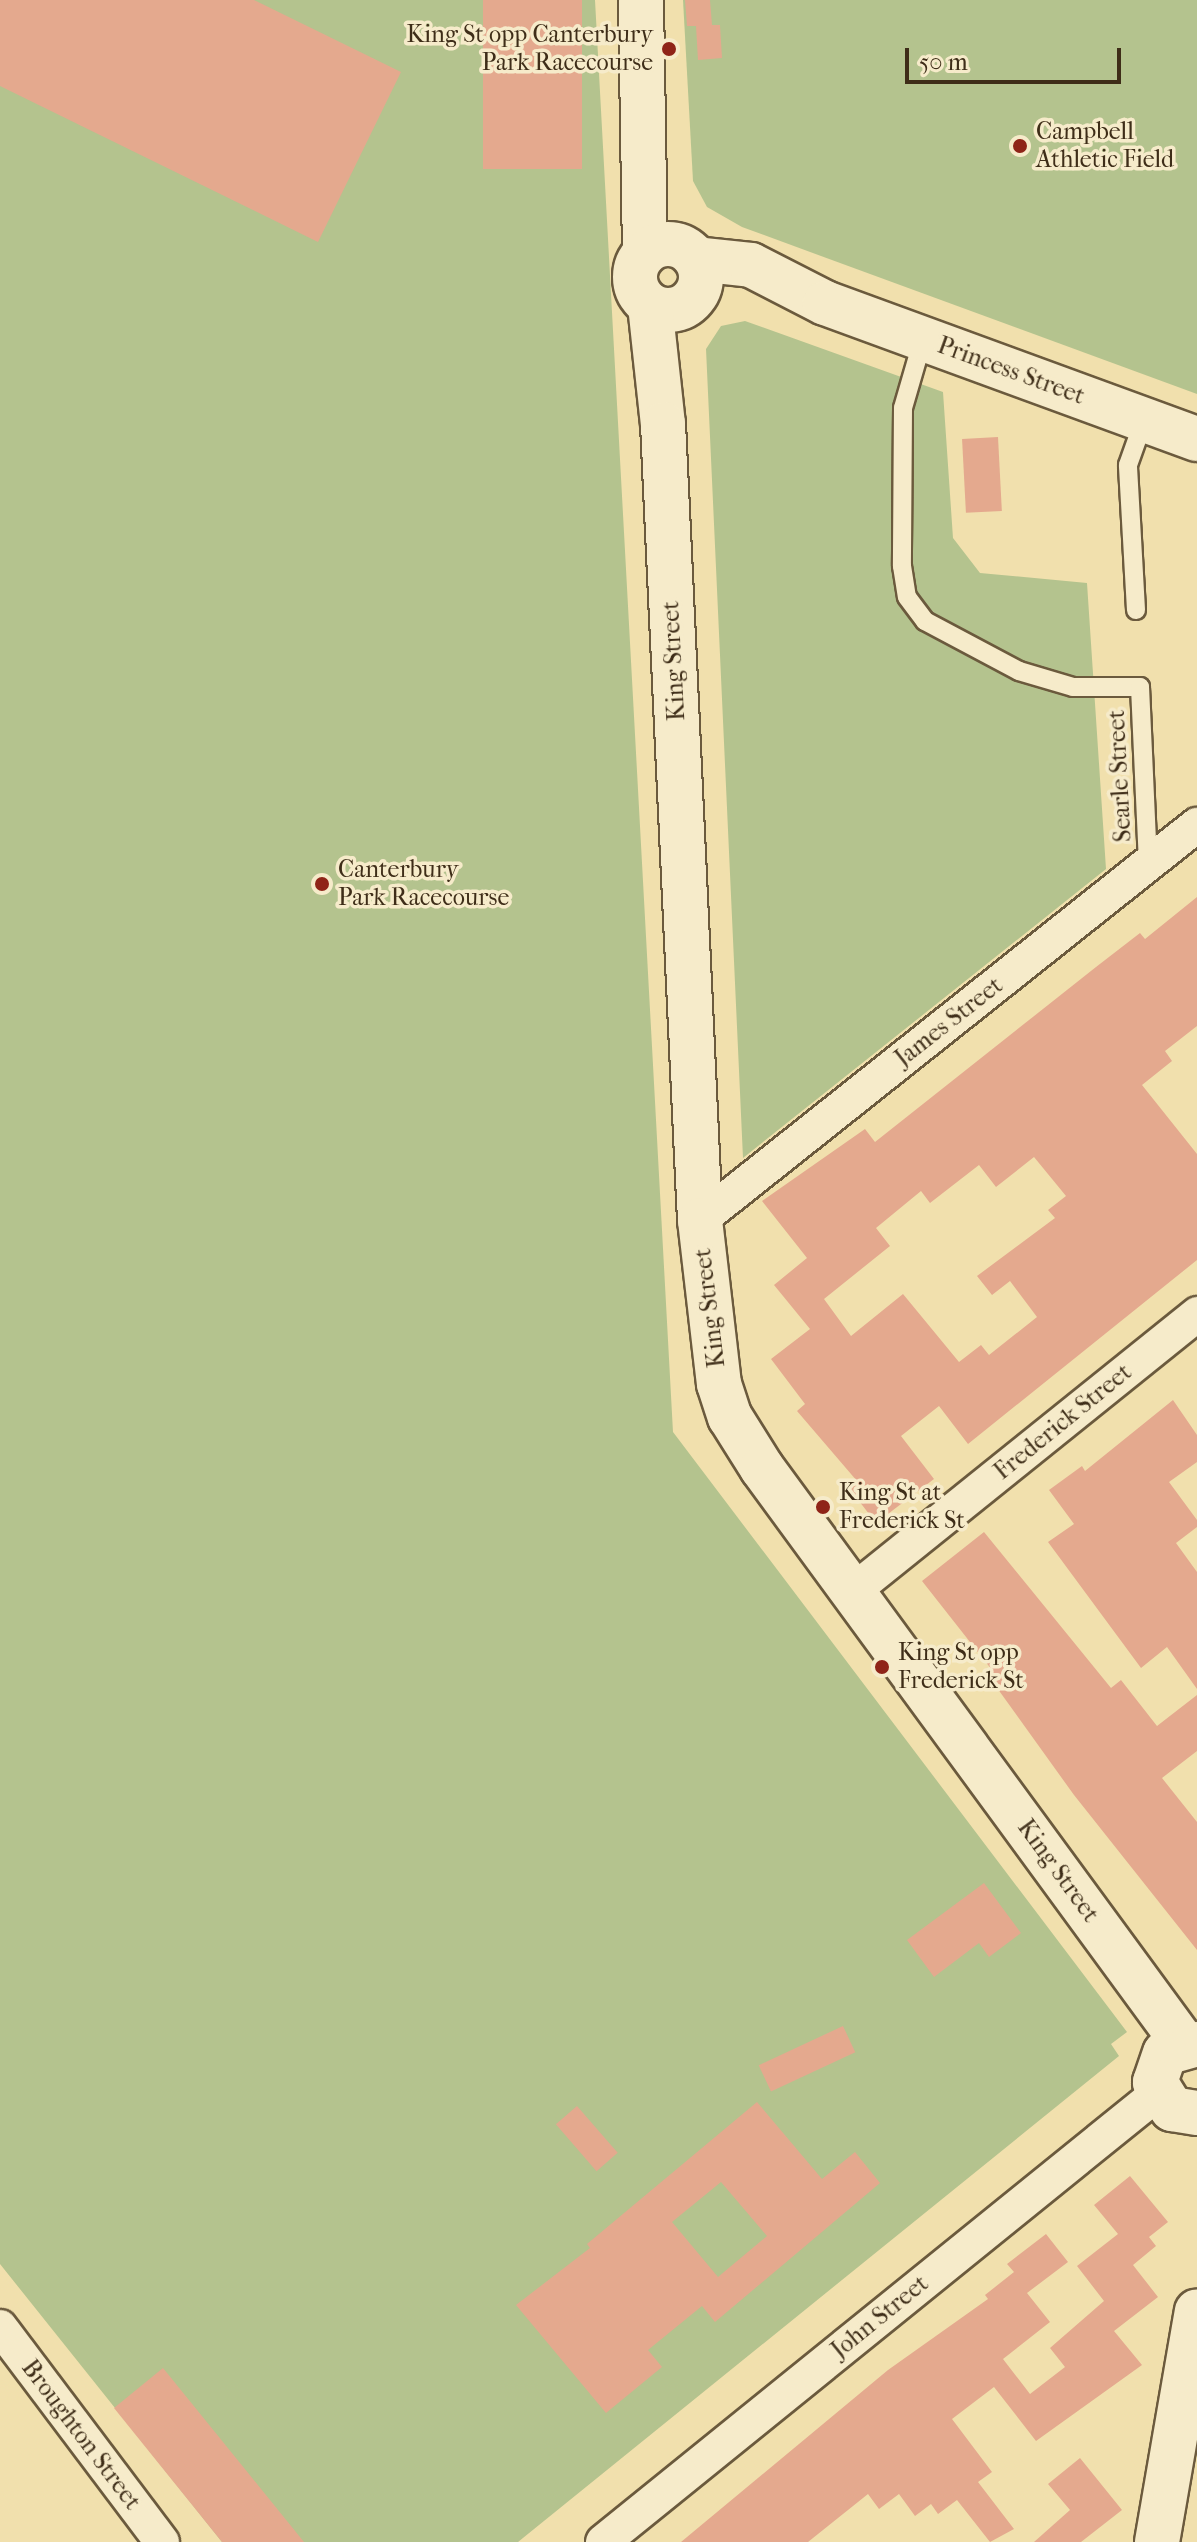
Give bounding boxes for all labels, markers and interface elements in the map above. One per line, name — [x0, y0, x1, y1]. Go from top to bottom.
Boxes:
place label: King St opp Canterbury Park Racecourse — [406, 21, 653, 77]
scale bar — [909, 32, 1125, 82]
marker: King St opp Canterbury Park Racecourse — [660, 40, 678, 58]
text: 50 m — [919, 48, 968, 76]
place label: Campbell Athletic Field — [1036, 118, 1174, 174]
marker: Campbell Athletic Field — [1011, 137, 1029, 155]
street label: Princess Street — [934, 331, 1088, 411]
street label: King Street — [656, 600, 692, 722]
street label: Searle Street — [1102, 709, 1138, 843]
place label: Canterbury Park Racecourse — [338, 856, 509, 912]
marker: Canterbury Park Racecourse — [313, 875, 331, 893]
street label: James Street — [889, 971, 1009, 1073]
street label: King Street — [688, 1247, 732, 1369]
street label: Frederick Street — [989, 1358, 1137, 1486]
place label: King St at Frederick St — [839, 1479, 965, 1535]
marker: King St at Frederick St — [814, 1498, 832, 1516]
place label: King St opp Frederick St — [898, 1639, 1024, 1695]
marker: King St opp Frederick St — [873, 1658, 891, 1676]
street label: King Street — [1011, 1814, 1105, 1928]
street label: John Street — [826, 2269, 934, 2365]
street label: Broughton Street — [15, 2354, 147, 2516]

